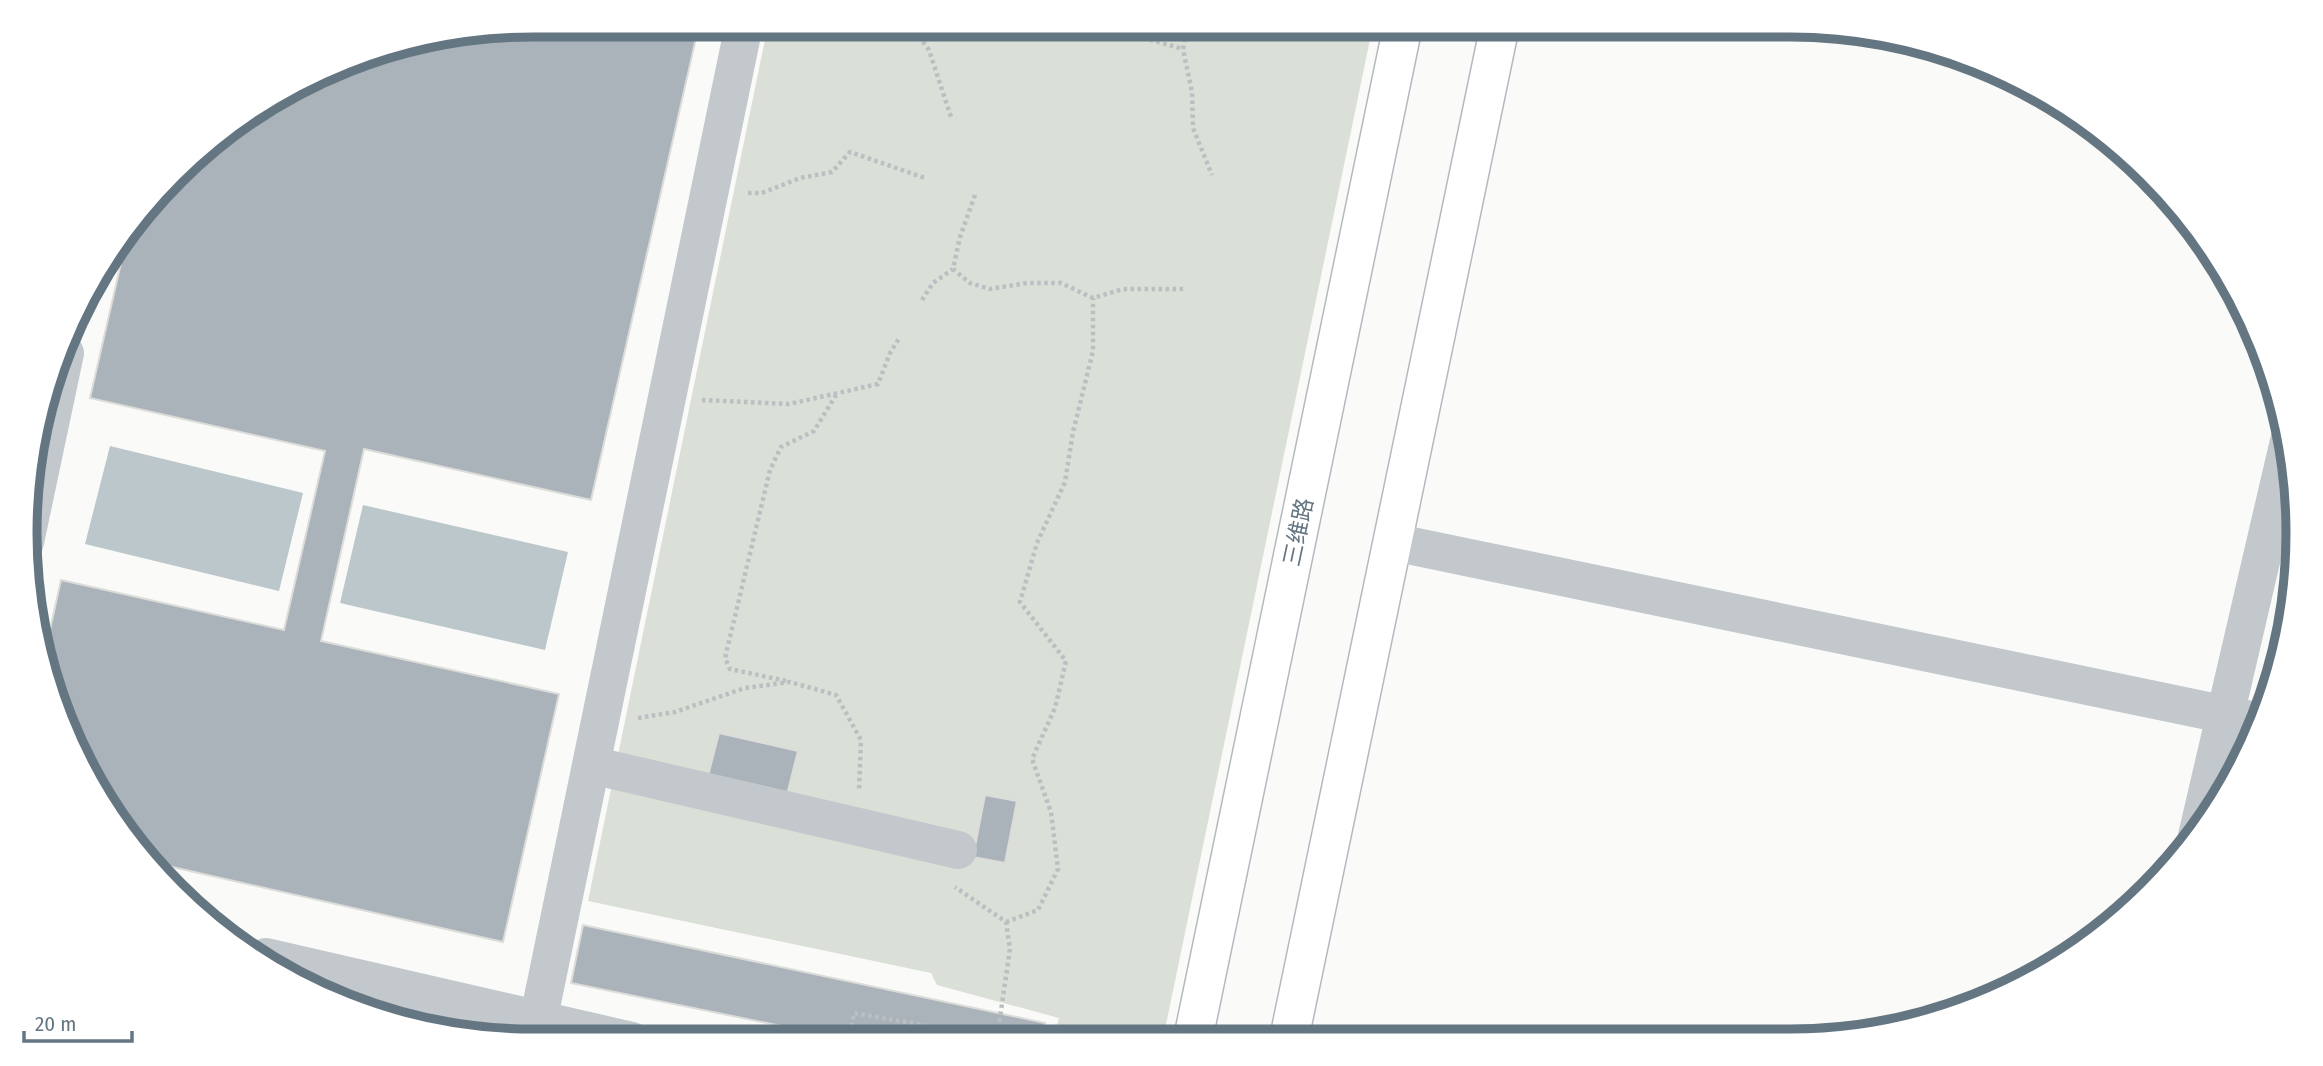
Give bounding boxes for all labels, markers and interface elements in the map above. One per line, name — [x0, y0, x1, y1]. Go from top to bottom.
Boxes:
street label: 三维路 — [1277, 495, 1319, 569]
scale bar — [24, 1000, 133, 1044]
text: 20 m — [35, 1011, 76, 1037]

